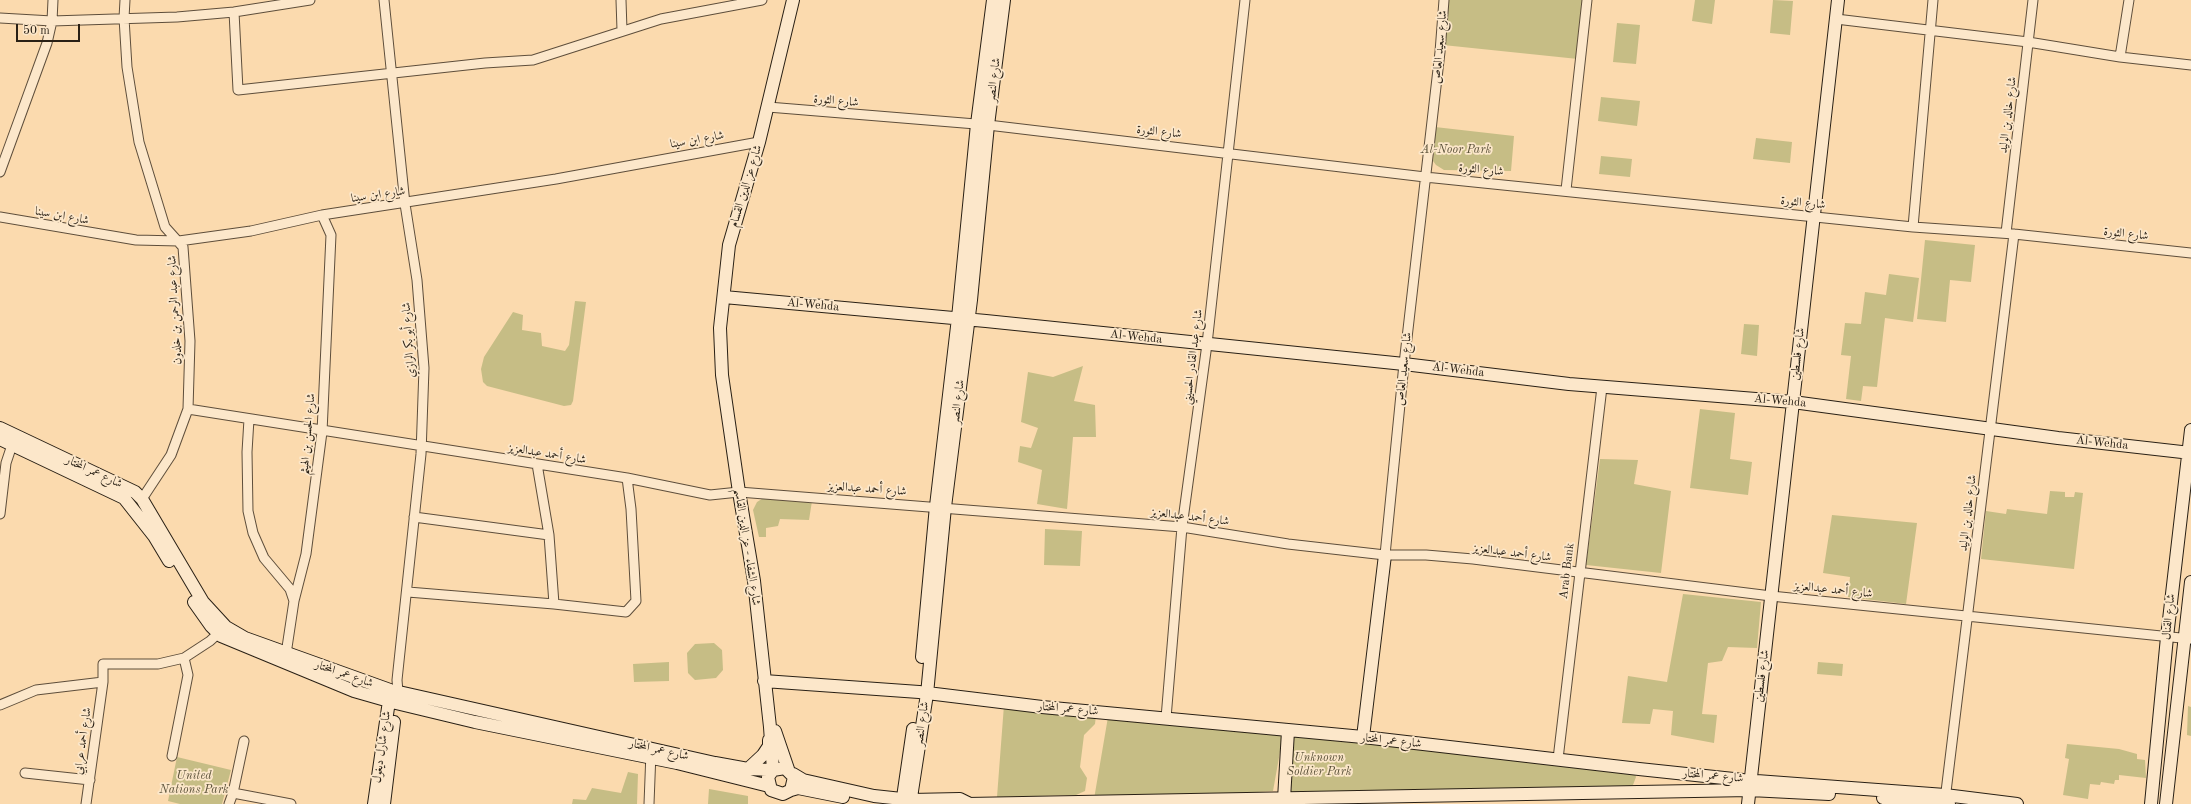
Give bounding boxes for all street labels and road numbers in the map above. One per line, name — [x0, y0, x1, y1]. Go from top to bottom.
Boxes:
street label: شارع سعيد العاص — [1430, 10, 1450, 84]
street label: شارع النصر — [984, 57, 1004, 103]
street label: شارع خالد بن الوليد — [1996, 76, 2020, 154]
street label: شارع الثورة — [813, 92, 859, 110]
street label: شارع الثورة — [1136, 122, 1182, 142]
street label: شارع ابن سينا — [669, 128, 725, 152]
street label: شارع عز الدين القسام — [727, 143, 765, 229]
street label: شارع الثورة — [1458, 161, 1504, 179]
street label: شارع ابن سينا — [350, 184, 406, 206]
street label: شارع الثورة — [1780, 193, 1826, 213]
street label: شارع ابن سينا — [34, 204, 90, 228]
street label: شارع الثورة — [2103, 224, 2149, 244]
street label: شارع عبد الرحمن بن خلدون — [165, 255, 185, 365]
street label: Al-Wehda — [786, 296, 840, 314]
street label: شارع أبو بكر الرازي — [399, 302, 419, 378]
street label: شارع عبد القادر الحسيني — [1180, 308, 1206, 406]
street label: Al-Wehda — [1109, 327, 1163, 347]
street label: شارع فلسطين — [1788, 327, 1808, 381]
street label: شارع سعيد العاص — [1393, 332, 1415, 406]
street label: Al-Wehda — [1431, 360, 1485, 380]
street label: شارع النصر — [948, 379, 968, 425]
street label: شارع الحسن بن الهيثم — [297, 392, 319, 476]
street label: Al-Wehda — [1753, 392, 1807, 410]
street label: Al-Wehda — [2075, 433, 2129, 453]
street label: شارع أحمد عبدالعزيز — [507, 441, 587, 467]
street label: شارع عمر المختار — [63, 453, 125, 491]
street label: شارع خالد بن الوليد — [1956, 474, 1980, 552]
street label: شارع أحمد عبدالعزيز — [827, 479, 907, 499]
street label: شارع الشفاء - عز الدين القاسم — [731, 487, 763, 607]
street label: شارع أحمد عبدالعزيز — [1150, 505, 1230, 529]
street label: شارع أحمد عبدالعزيز — [1472, 541, 1552, 565]
street label: Arab Bank — [1556, 542, 1578, 600]
street label: شارع أحمد عبدالعزيز — [1793, 579, 1873, 601]
street label: شارع القنال — [2159, 593, 2179, 641]
street label: شارع فلسطين — [1752, 649, 1772, 703]
street label: شارع عمر المختار — [313, 657, 375, 691]
street label: شارع عمر المختار — [1037, 699, 1099, 719]
street label: شارع النصر — [912, 701, 932, 747]
street label: شارع أحمد عرابي — [71, 707, 95, 775]
street label: شارع شارل ديغول — [370, 710, 394, 784]
street label: شارع عمر المختار — [1360, 731, 1422, 751]
street label: شارع عمر المختار — [628, 736, 690, 764]
street label: شارع عمر المختار — [1682, 766, 1744, 786]

